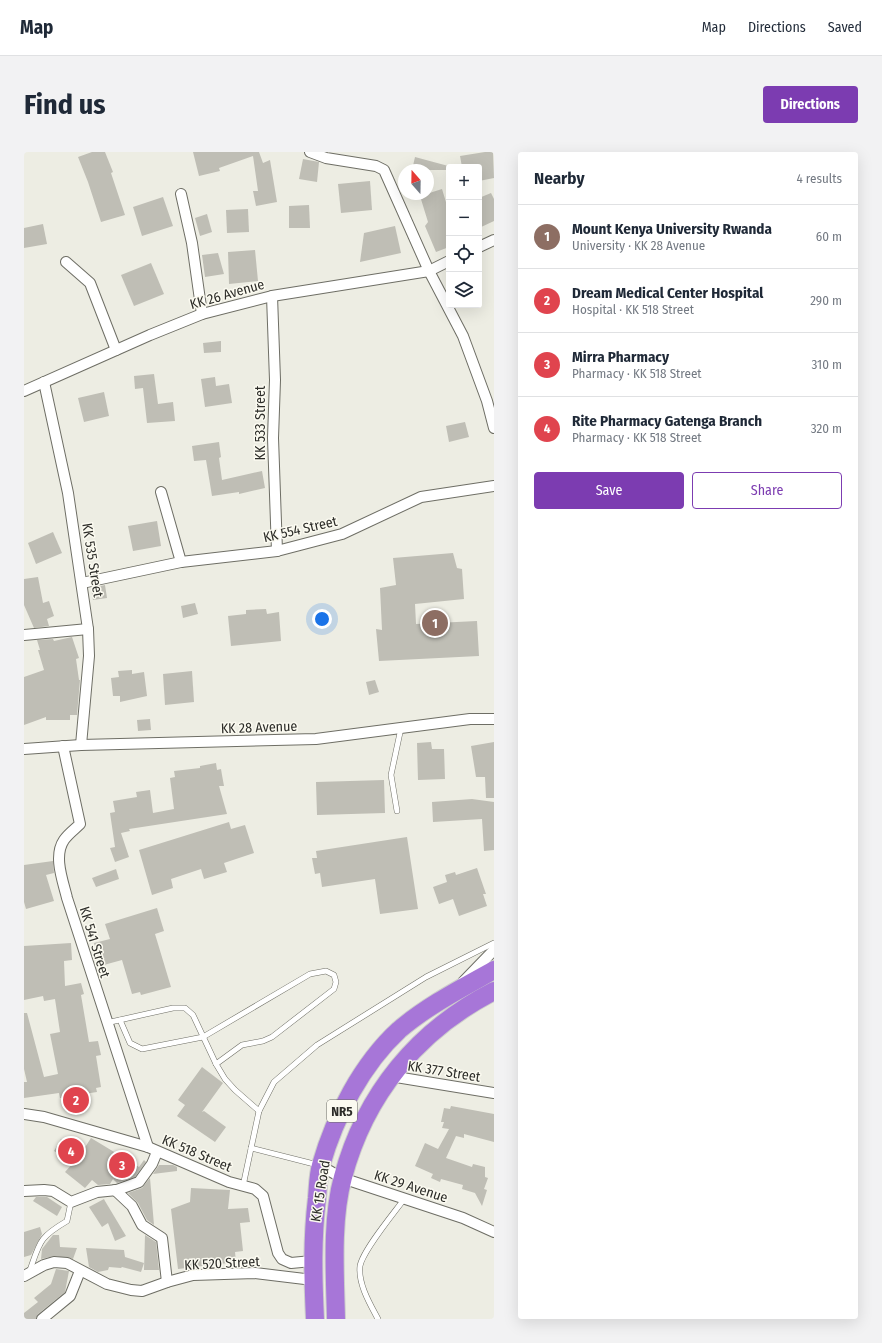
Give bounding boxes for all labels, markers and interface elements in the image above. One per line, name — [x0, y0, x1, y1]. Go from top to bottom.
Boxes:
text: Map — [20, 16, 53, 39]
text: Map — [702, 19, 726, 36]
text: Directions — [748, 19, 806, 36]
text: Saved — [828, 19, 862, 36]
button: Directions — [763, 86, 858, 123]
text: Find us — [24, 88, 106, 121]
north arrow — [398, 164, 434, 200]
map controls — [446, 164, 482, 308]
button: + — [446, 164, 482, 200]
text: Nearby — [534, 168, 585, 189]
text: 4 results — [796, 171, 842, 186]
button: − — [446, 200, 482, 236]
text: Mount Kenya University Rwanda — [572, 220, 772, 238]
text: 1 — [544, 229, 550, 244]
text: 60 m — [816, 229, 842, 244]
button: locate — [446, 236, 482, 272]
text: University · KK 28 Avenue — [572, 238, 705, 253]
button: layers — [446, 272, 482, 308]
street label: KK 26 Avenue — [188, 276, 266, 313]
text: Dream Medical Center Hospital — [572, 284, 763, 302]
text: 2 — [544, 293, 550, 308]
text: 290 m — [810, 293, 842, 308]
text: Hospital · KK 518 Street — [572, 302, 694, 317]
text: Mirra Pharmacy — [572, 348, 669, 366]
text: 3 — [544, 357, 550, 372]
text: 310 m — [812, 357, 842, 372]
text: Pharmacy · KK 518 Street — [572, 366, 702, 381]
street label: KK 533 Street — [252, 385, 269, 460]
text: Rite Pharmacy Gatenga Branch — [572, 412, 762, 430]
text: 4 — [544, 421, 550, 436]
text: 320 m — [811, 421, 842, 436]
text: Pharmacy · KK 518 Street — [572, 430, 702, 445]
button: Save — [534, 472, 684, 509]
button: Share — [692, 472, 842, 509]
street label: KK 554 Street — [261, 513, 339, 546]
street label: KK 535 Street — [78, 522, 107, 599]
pin: 1 — [422, 608, 448, 638]
your location — [312, 609, 332, 629]
street label: KK 28 Avenue — [220, 718, 298, 737]
street label: KK 541 Street — [76, 904, 114, 980]
street label: KK 377 Street — [406, 1057, 482, 1086]
pin: 2 — [63, 1085, 89, 1115]
road number: NR5 — [327, 1100, 357, 1122]
street label: KK 518 Street — [159, 1131, 235, 1176]
pin: 4 — [58, 1136, 84, 1166]
pin: 3 — [109, 1150, 135, 1180]
street label: KK 15 Road — [307, 1159, 334, 1223]
street label: KK 29 Avenue — [372, 1167, 450, 1206]
street label: KK 520 Street — [184, 1253, 261, 1274]

